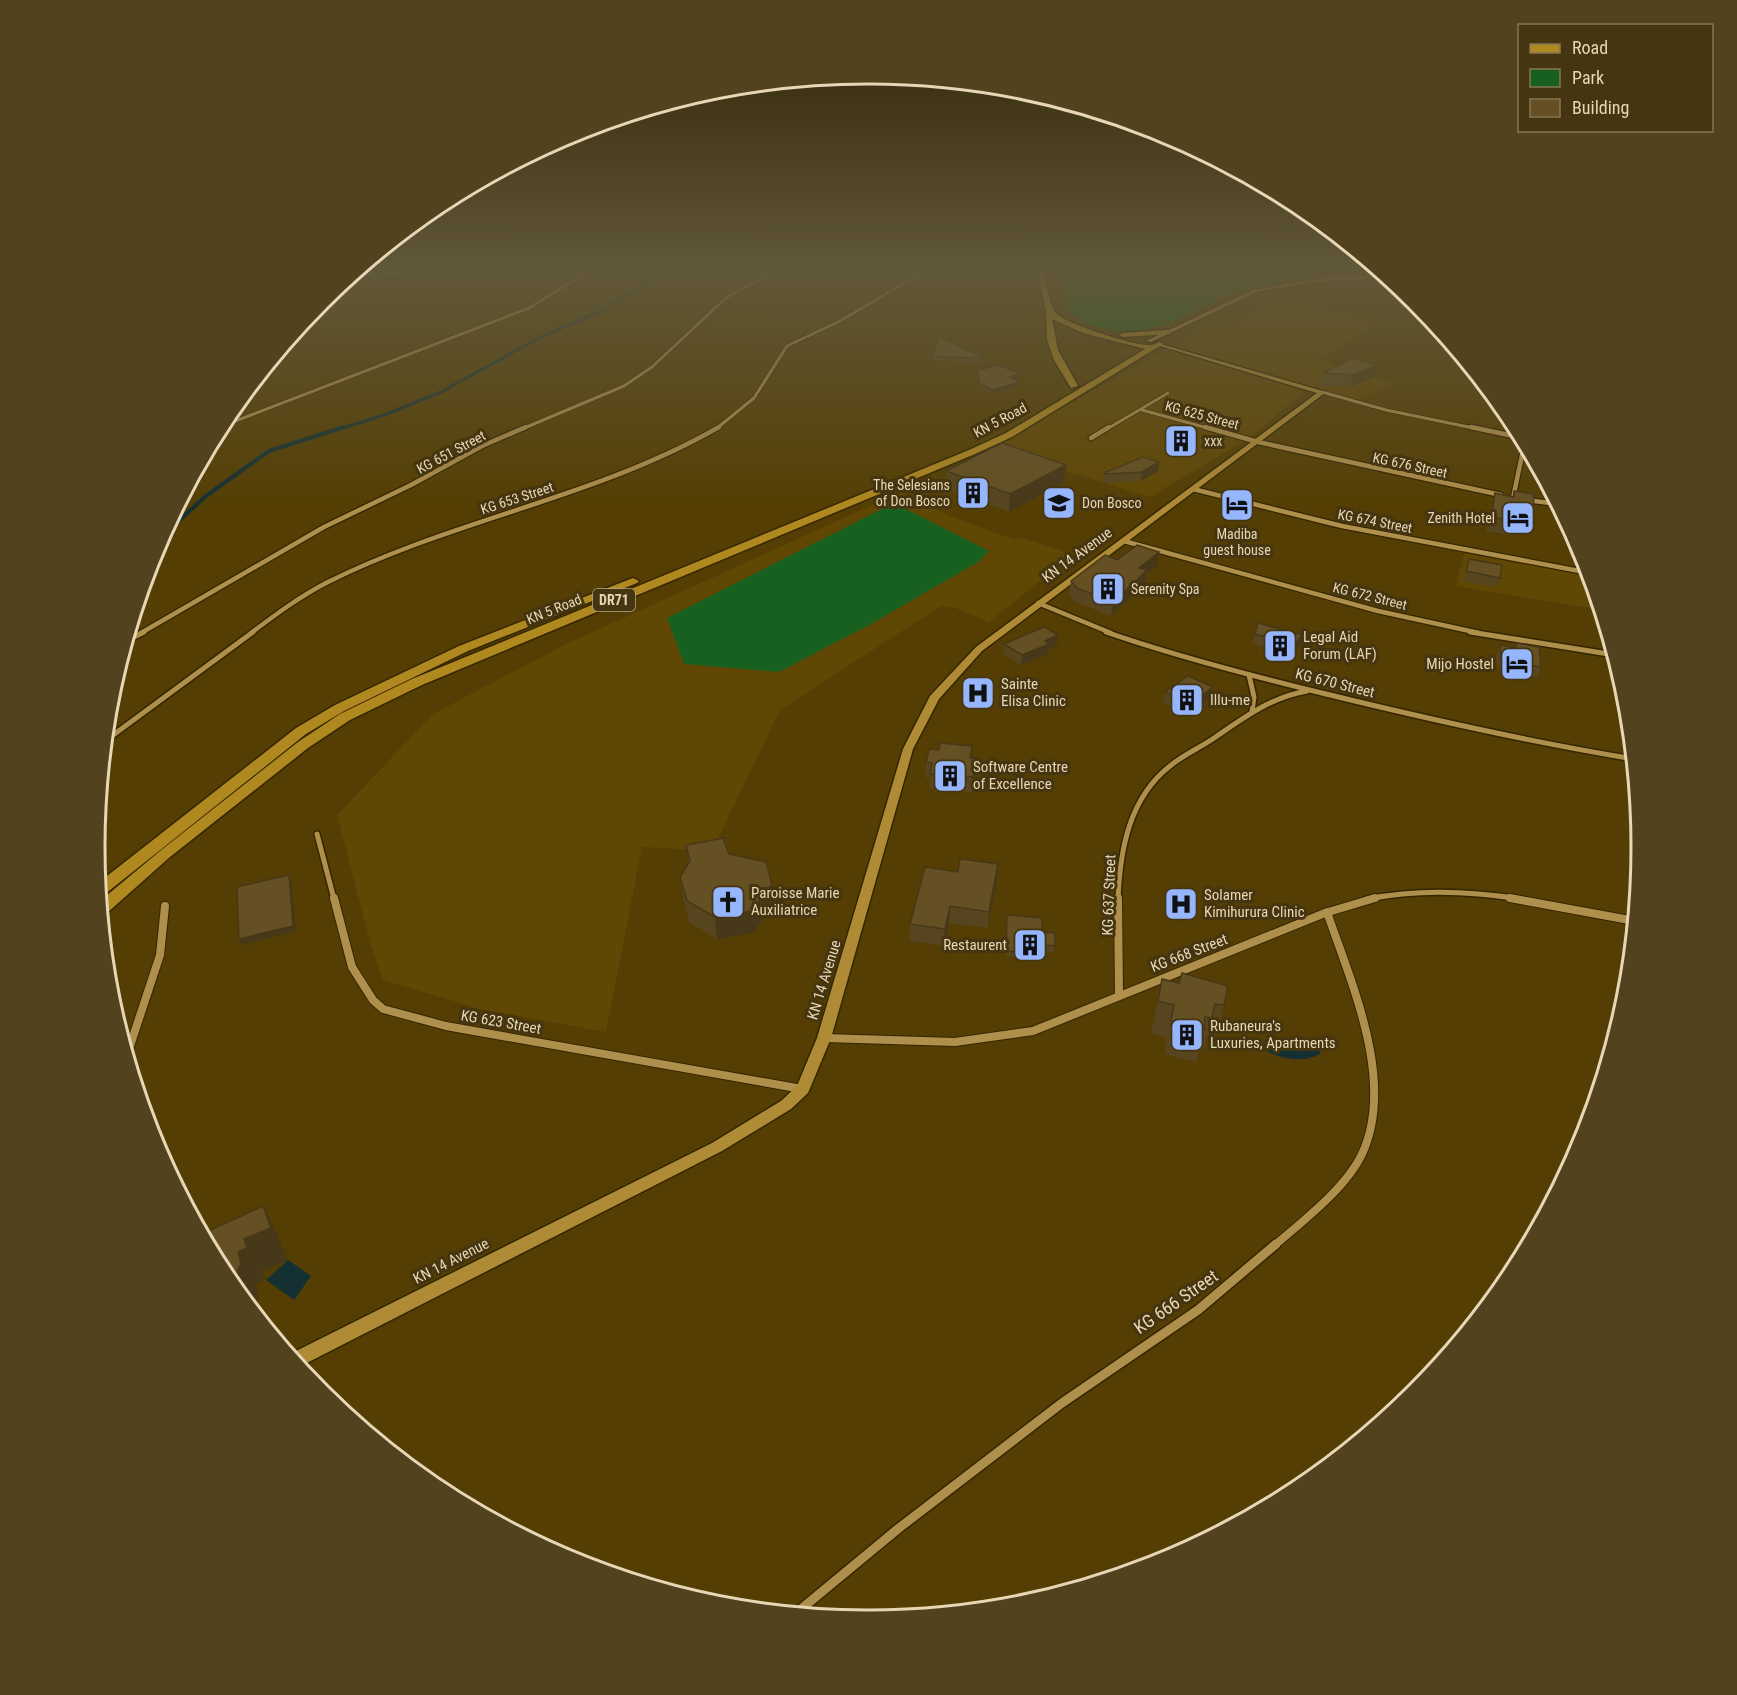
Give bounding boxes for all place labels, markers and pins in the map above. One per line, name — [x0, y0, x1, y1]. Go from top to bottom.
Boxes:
building icon: xxx — [1163, 423, 1199, 459]
place label: xxx — [1204, 433, 1222, 449]
building icon: The Selesians of Don Bosco — [955, 475, 991, 511]
place label: The Selesians of Don Bosco — [873, 477, 950, 509]
school or university icon: Don Bosco — [1041, 485, 1077, 521]
hotel icon: Madiba guest house — [1219, 487, 1255, 523]
place label: Don Bosco — [1082, 495, 1142, 511]
hotel icon: Zenith Hotel — [1500, 500, 1536, 536]
place label: Zenith Hotel — [1428, 510, 1495, 526]
place label: Madiba guest house — [1203, 526, 1271, 558]
building icon: Serenity Spa — [1090, 571, 1126, 607]
place label: Serenity Spa — [1131, 581, 1200, 597]
building icon: Legal Aid Forum (LAF) — [1262, 628, 1298, 664]
place label: Legal Aid Forum (LAF) — [1303, 628, 1377, 663]
hotel icon: Mijo Hostel — [1499, 646, 1535, 682]
place label: Mijo Hostel — [1426, 655, 1494, 673]
hospital icon: Sainte Elisa Clinic — [960, 675, 996, 711]
place label: Sainte Elisa Clinic — [1001, 675, 1066, 710]
building icon: Illu-me — [1169, 682, 1205, 718]
place label: Illu-me — [1210, 691, 1250, 709]
building icon: Software Centre of Excellence — [932, 758, 968, 794]
place label: Software Centre of Excellence — [973, 758, 1068, 793]
church icon: Paroisse Marie Auxiliatrice — [710, 884, 746, 920]
place label: Paroisse Marie Auxiliatrice — [751, 884, 840, 919]
hospital icon: Solamer Kimihurura Clinic — [1163, 886, 1199, 922]
place label: Solamer Kimihurura Clinic — [1204, 886, 1305, 921]
building icon: Restaurent — [1012, 927, 1048, 963]
place label: Restaurent — [943, 936, 1007, 954]
building icon: Rubaneura's Luxuries, Apartments — [1169, 1017, 1205, 1053]
place label: Rubaneura's Luxuries, Apartments — [1210, 1017, 1336, 1052]

